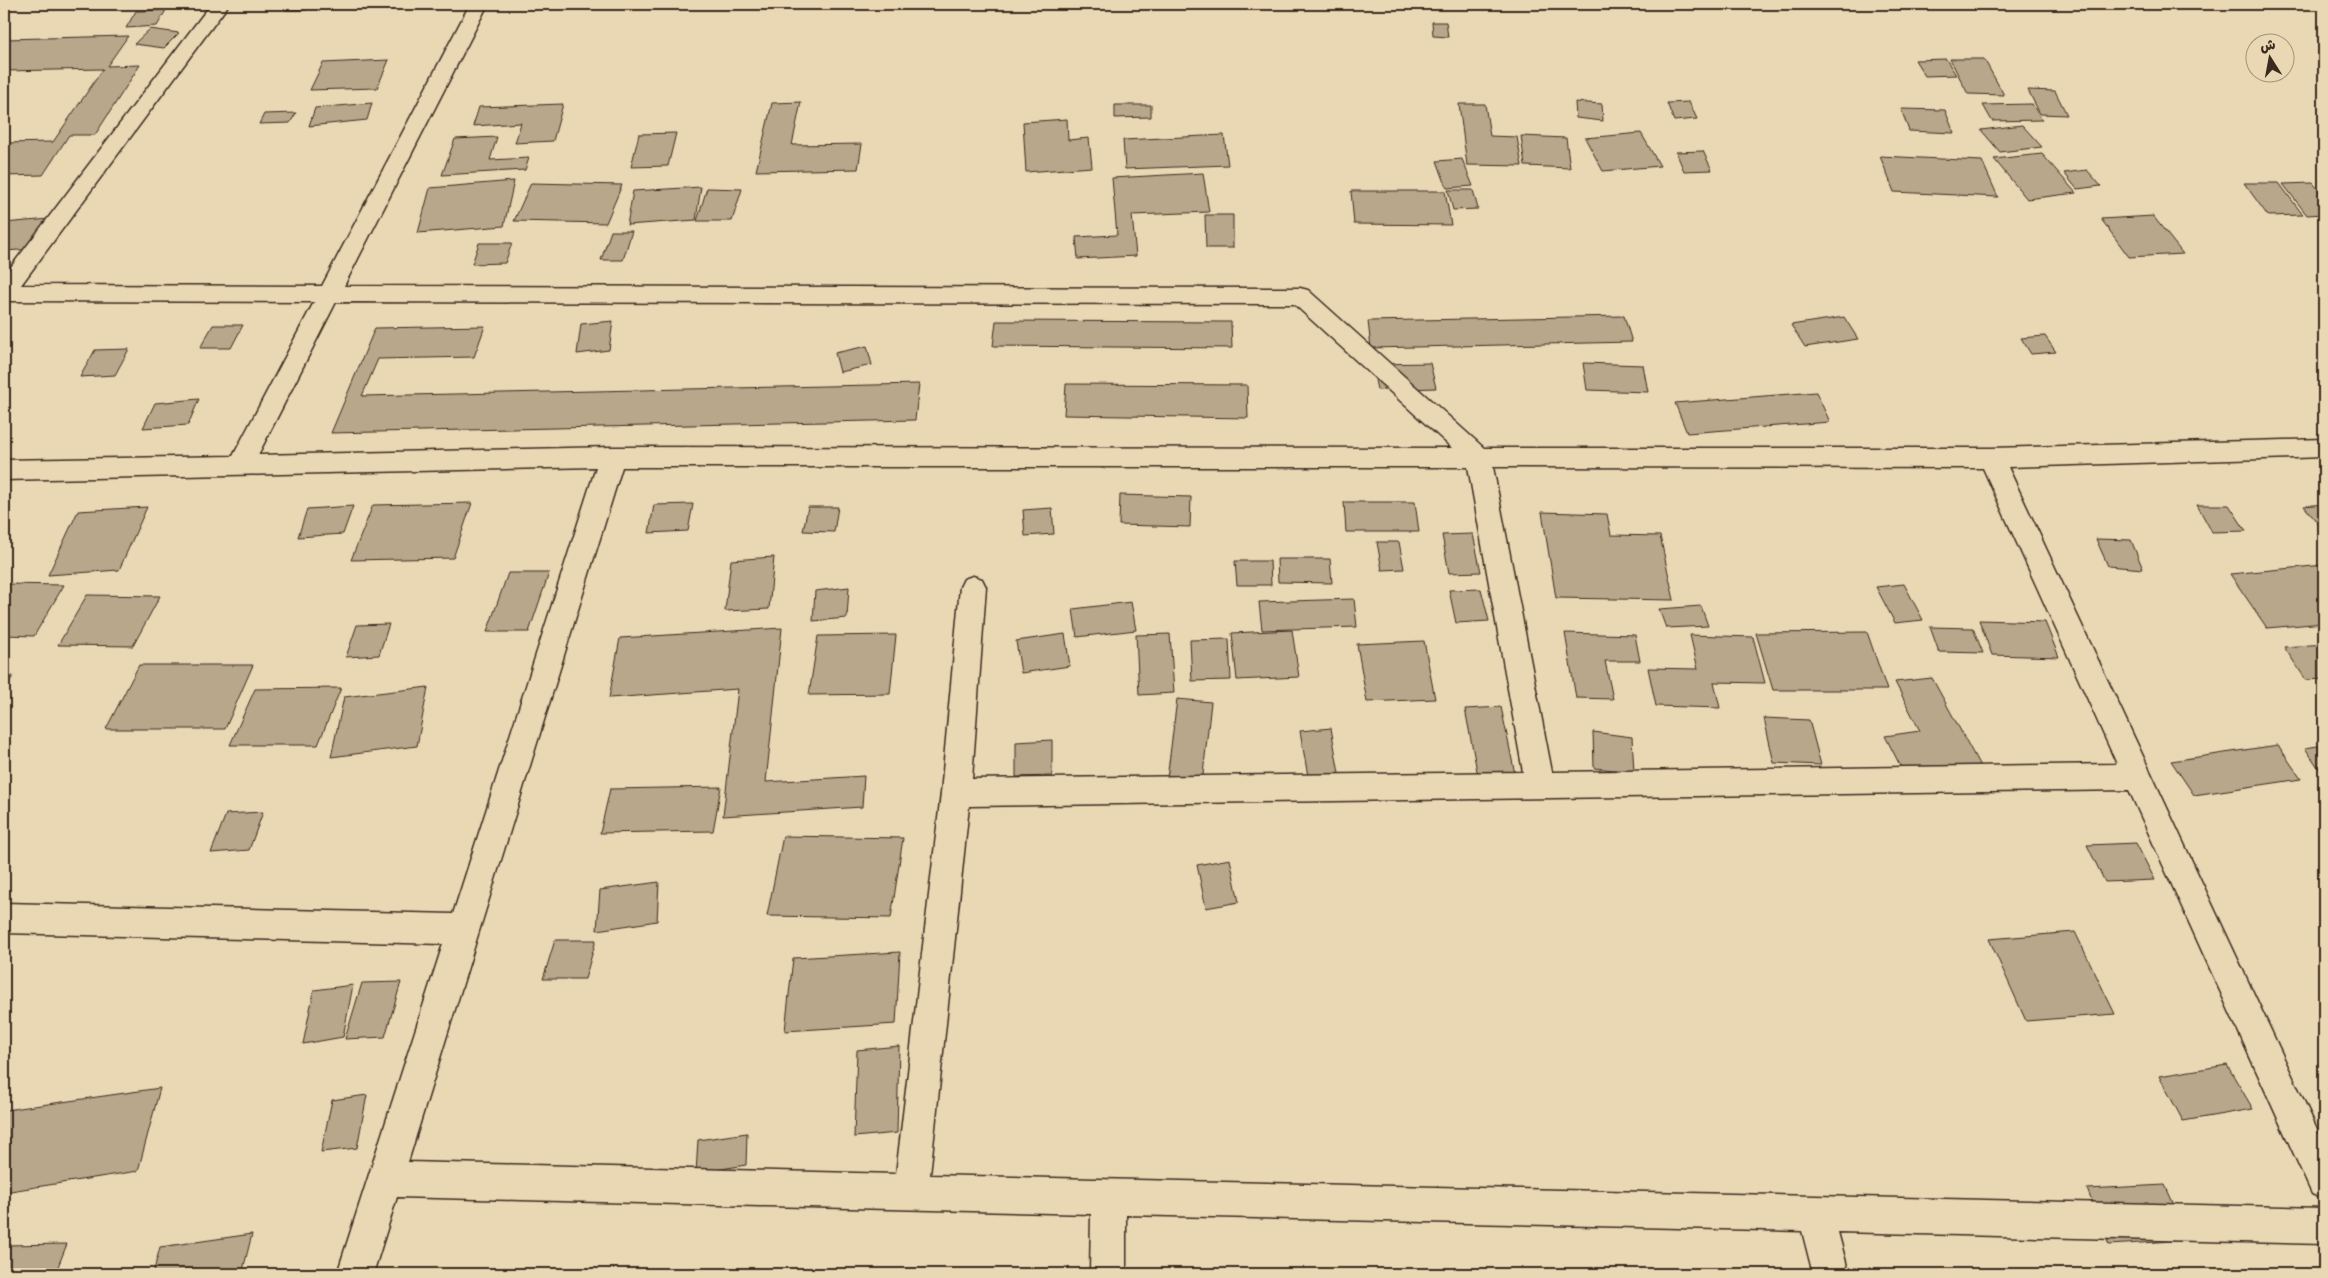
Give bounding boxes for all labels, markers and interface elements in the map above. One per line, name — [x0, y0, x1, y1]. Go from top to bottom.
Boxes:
north arrow — [2246, 32, 2296, 82]
text: ش — [2258, 35, 2277, 56]

